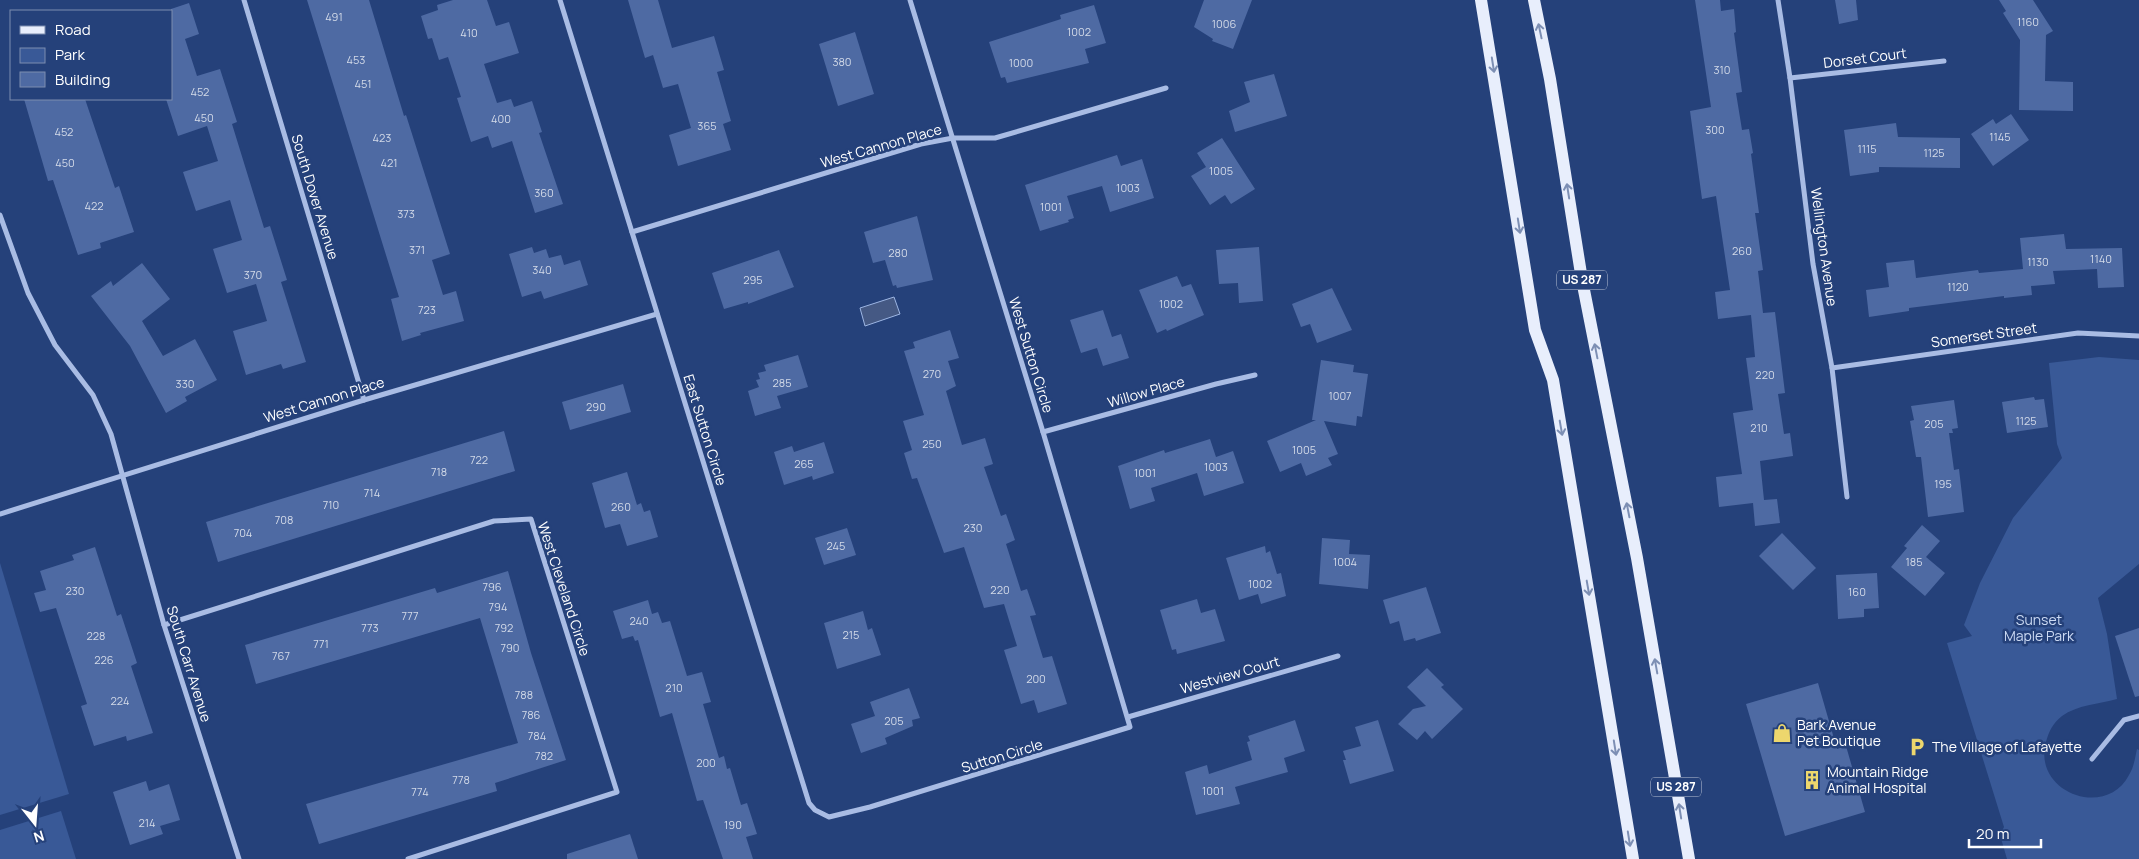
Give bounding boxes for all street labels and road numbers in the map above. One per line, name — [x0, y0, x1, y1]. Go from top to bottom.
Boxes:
street label: Dorset Court — [1822, 43, 1908, 72]
street label: West Cannon Place — [818, 119, 944, 172]
street label: South Dover Avenue — [287, 132, 344, 262]
street label: Wellington Avenue — [1807, 186, 1842, 307]
road number: US 287 — [1557, 270, 1607, 290]
street label: West Sutton Circle — [1005, 295, 1058, 415]
street label: Somerset Street — [1930, 318, 2038, 351]
street label: Willow Place — [1105, 371, 1187, 412]
street label: West Cannon Place — [261, 372, 386, 427]
street label: East Sutton Circle — [680, 372, 731, 488]
street label: West Cleveland Circle — [534, 519, 595, 658]
street label: South Carr Avenue — [163, 603, 216, 724]
street label: Westview Court — [1178, 651, 1282, 698]
street label: Sutton Circle — [959, 734, 1045, 777]
road number: US 287 — [1651, 778, 1701, 796]

